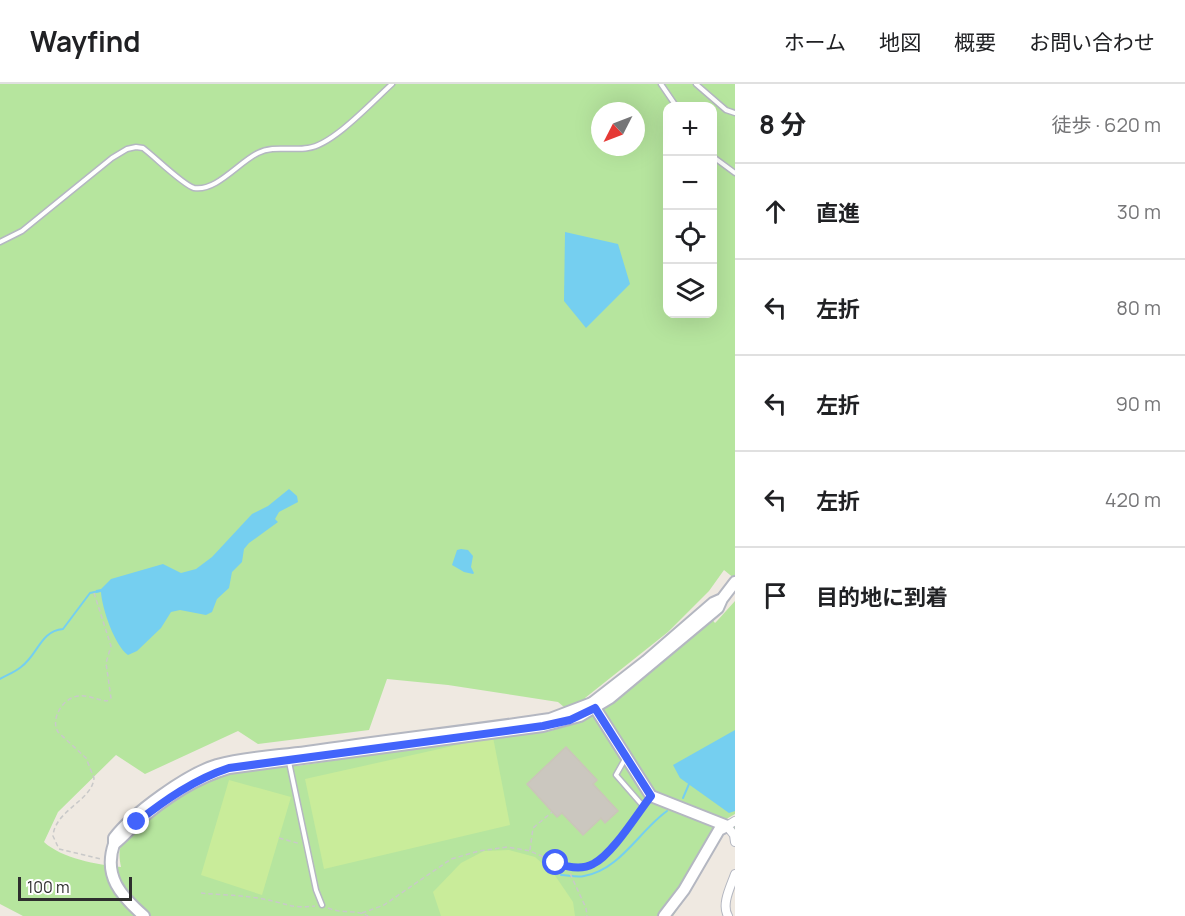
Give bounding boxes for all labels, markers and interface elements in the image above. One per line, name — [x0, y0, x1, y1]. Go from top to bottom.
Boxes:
text: Wayfind — [30, 22, 140, 60]
text: ホーム — [784, 28, 846, 56]
text: 地図 — [879, 28, 921, 56]
text: 概要 — [954, 28, 996, 56]
text: お問い合わせ — [1029, 28, 1155, 56]
north arrow — [591, 102, 645, 156]
map controls — [663, 102, 717, 318]
button: + — [663, 102, 717, 156]
text: 8 分 — [759, 106, 806, 142]
text: 徒歩 · 620 m — [1052, 111, 1161, 138]
button: − — [663, 156, 717, 210]
icon: ahead — [759, 195, 792, 228]
text: 直進 — [816, 198, 860, 228]
text: 30 m — [1117, 198, 1161, 225]
button: locate — [663, 210, 717, 264]
button: layers — [663, 264, 717, 318]
icon: left — [759, 291, 792, 324]
text: 左折 — [816, 294, 860, 324]
text: 80 m — [1116, 294, 1161, 321]
icon: left — [759, 387, 792, 420]
text: 左折 — [816, 390, 860, 420]
text: 90 m — [1115, 390, 1161, 417]
icon: left — [759, 483, 792, 516]
text: 左折 — [816, 486, 860, 516]
text: 420 m — [1105, 486, 1161, 513]
icon: arrive — [759, 579, 792, 612]
text: 目的地に到着 — [816, 582, 948, 612]
route end — [123, 808, 149, 834]
route start — [542, 849, 568, 875]
scale bar — [18, 874, 132, 902]
text: 100 m — [27, 876, 70, 898]

